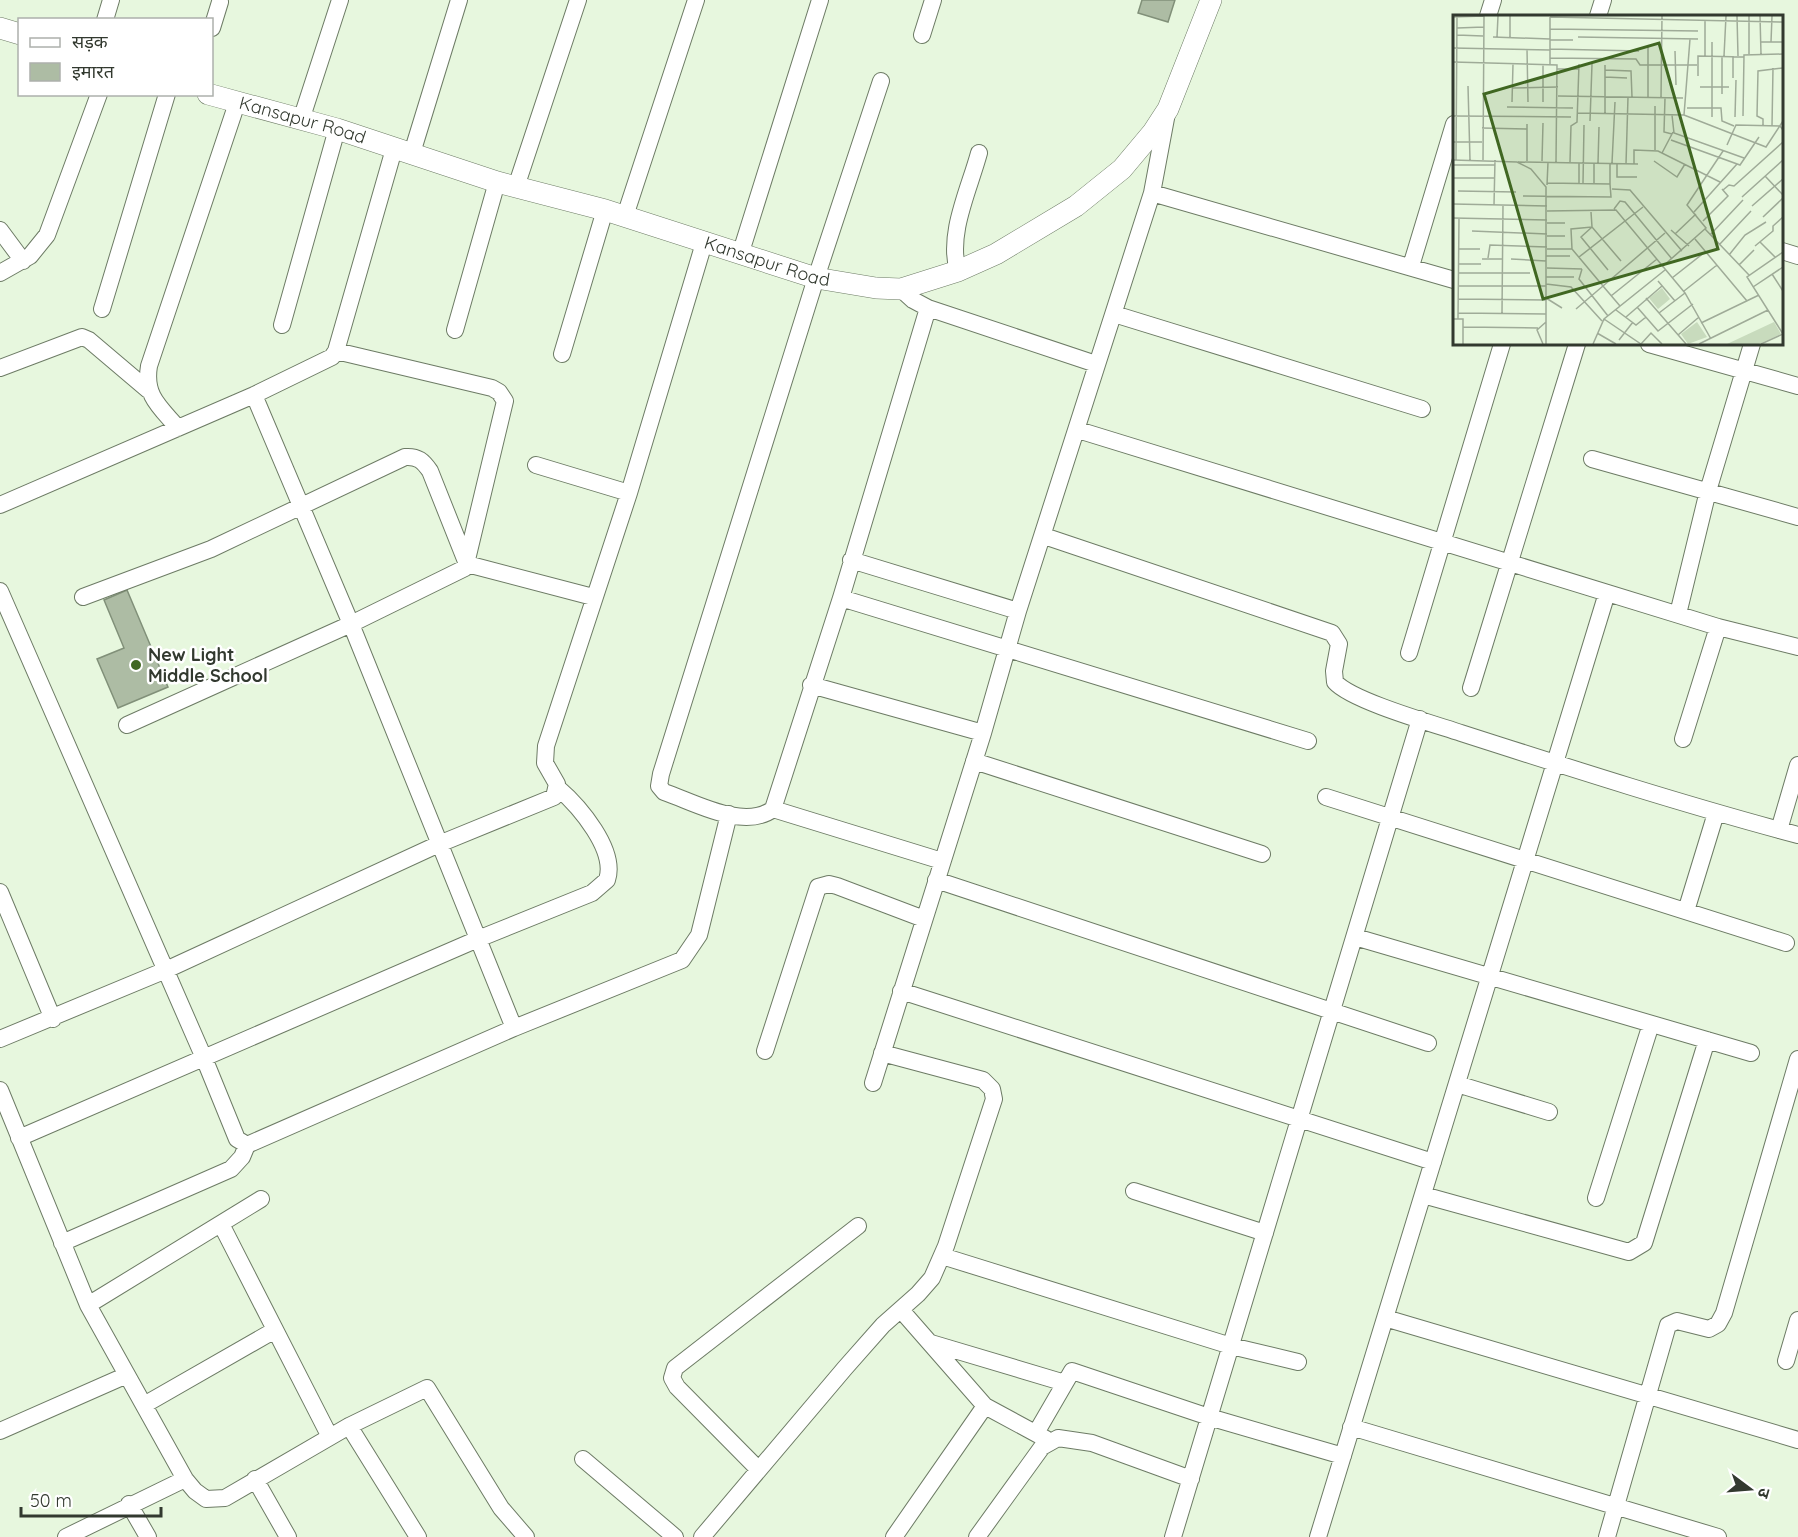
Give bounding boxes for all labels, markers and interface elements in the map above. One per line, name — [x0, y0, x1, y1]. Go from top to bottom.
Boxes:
inset map — [1453, 15, 1783, 345]
legend — [18, 18, 213, 96]
text: सड़क — [72, 30, 109, 53]
text: इमारत — [72, 60, 115, 83]
street label: Kansapur Road — [237, 91, 369, 149]
street label: Kansapur Road — [701, 231, 832, 291]
place label: New Light Middle School — [148, 643, 268, 687]
marker: New Light Middle School — [129, 658, 143, 672]
north arrow — [1720, 1459, 1780, 1519]
scale bar — [21, 1480, 160, 1518]
text: उ — [1753, 1486, 1775, 1501]
text: 50 m — [30, 1489, 72, 1512]

